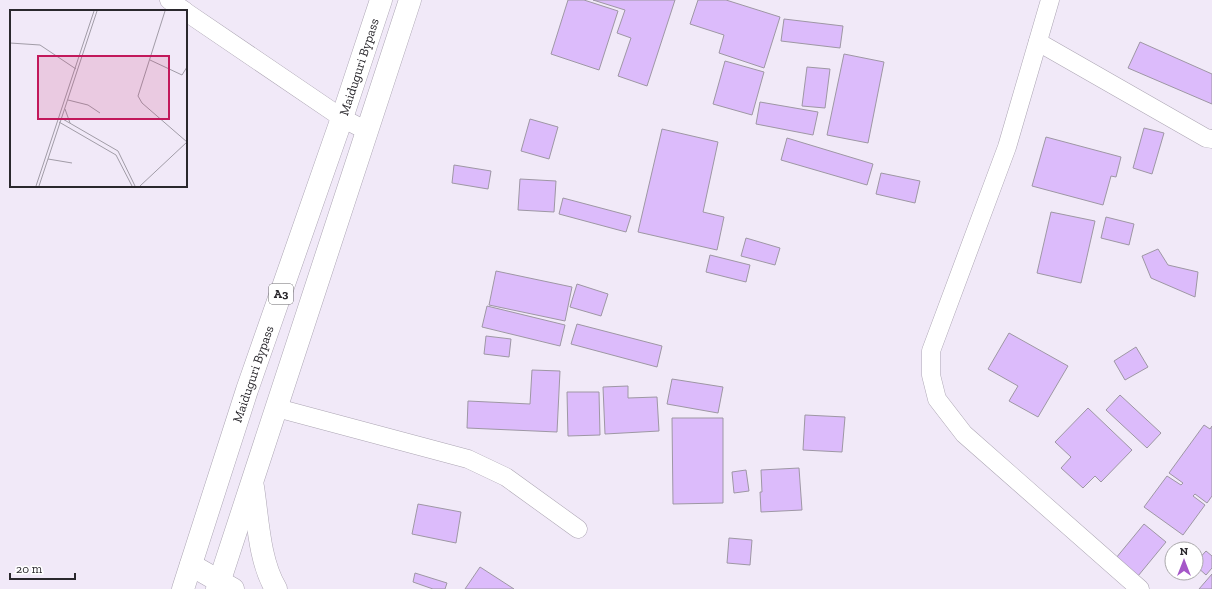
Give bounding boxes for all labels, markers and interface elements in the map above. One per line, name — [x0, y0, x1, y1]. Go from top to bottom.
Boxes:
inset map — [10, 10, 187, 187]
street label: Maiduguri Bypass — [336, 16, 382, 118]
road number: A3 — [269, 284, 293, 304]
street label: Maiduguri Bypass — [229, 323, 277, 424]
north arrow — [1164, 541, 1204, 581]
text: N — [1180, 545, 1189, 558]
scale bar — [10, 555, 75, 581]
text: 20 m — [16, 562, 43, 576]

